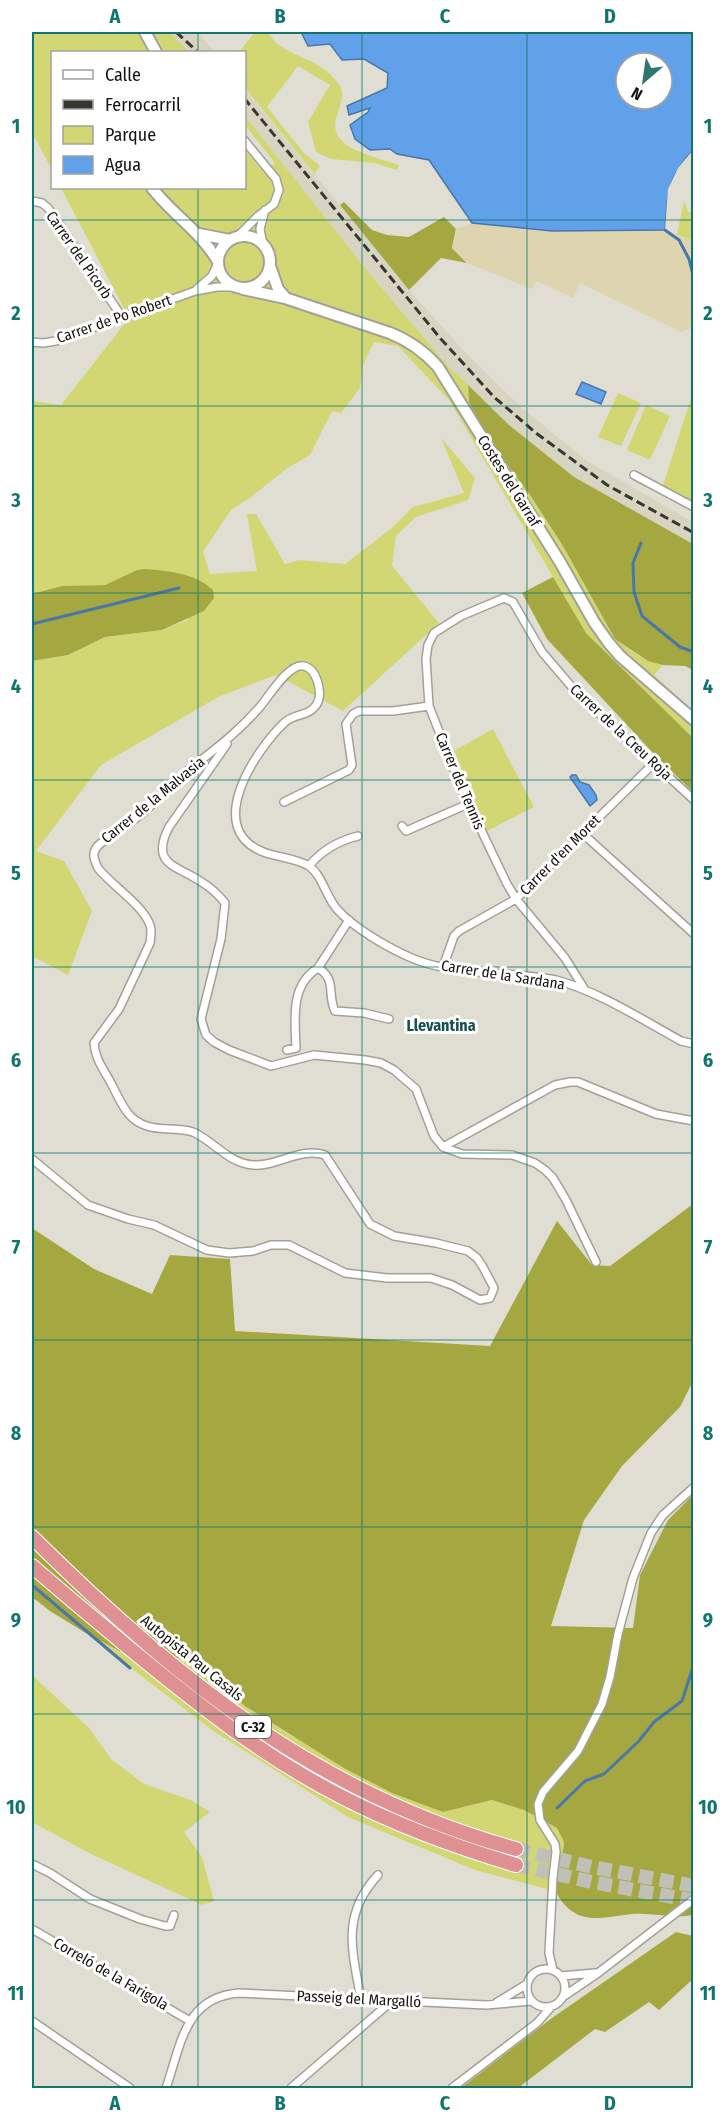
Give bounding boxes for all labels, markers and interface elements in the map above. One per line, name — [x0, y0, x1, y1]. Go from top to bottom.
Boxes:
text: A — [109, 4, 122, 28]
text: B — [274, 4, 286, 28]
text: C — [440, 4, 451, 28]
text: D — [604, 4, 616, 28]
legend — [51, 51, 246, 189]
north arrow — [614, 51, 674, 111]
text: Calle — [105, 64, 141, 86]
text: N — [628, 83, 646, 104]
text: Ferrocarril — [105, 94, 181, 116]
text: 1 — [12, 114, 20, 138]
text: 1 — [704, 114, 712, 138]
text: Parque — [105, 124, 156, 146]
text: Agua — [105, 154, 141, 176]
street label: Carrer del Picorb — [42, 208, 116, 302]
street label: Carrer de Po Robert — [54, 291, 174, 347]
text: 2 — [10, 301, 21, 325]
text: 2 — [702, 301, 713, 325]
street label: Costes del Garraf — [474, 432, 545, 531]
text: 3 — [10, 488, 21, 512]
text: 3 — [702, 488, 713, 512]
text: 4 — [11, 674, 21, 698]
text: 4 — [703, 674, 713, 698]
street label: Carrer de la Creu Roja — [566, 680, 676, 784]
street label: Carrer del Tennis — [431, 730, 489, 832]
street label: Carrer de la Malvasia — [98, 753, 208, 847]
street label: Carrer d'en Moret — [516, 811, 604, 899]
text: 5 — [11, 861, 21, 885]
text: 5 — [703, 861, 713, 885]
street label: Carrer de la Sardana — [440, 956, 566, 994]
district label: Llevantina — [406, 1016, 476, 1035]
text: 6 — [11, 1048, 21, 1072]
text: 6 — [703, 1048, 713, 1072]
text: 7 — [12, 1235, 21, 1259]
text: 7 — [704, 1235, 713, 1259]
text: 8 — [11, 1421, 22, 1445]
text: 8 — [703, 1421, 714, 1445]
text: 9 — [11, 1608, 21, 1632]
text: 9 — [703, 1608, 713, 1632]
street label: Autopista Pau Casals — [137, 1611, 247, 1705]
road number: C-32 — [235, 1716, 271, 1738]
text: 10 — [6, 1795, 26, 1819]
text: 10 — [698, 1795, 718, 1819]
street label: Correló de la Farigola — [50, 1934, 172, 2014]
text: 11 — [8, 1981, 24, 2005]
text: 11 — [700, 1981, 716, 2005]
street label: Passeig del Margalló — [296, 1987, 422, 2011]
text: A — [109, 2091, 122, 2115]
text: B — [274, 2091, 286, 2115]
text: C — [440, 2091, 451, 2115]
text: D — [604, 2091, 616, 2115]

